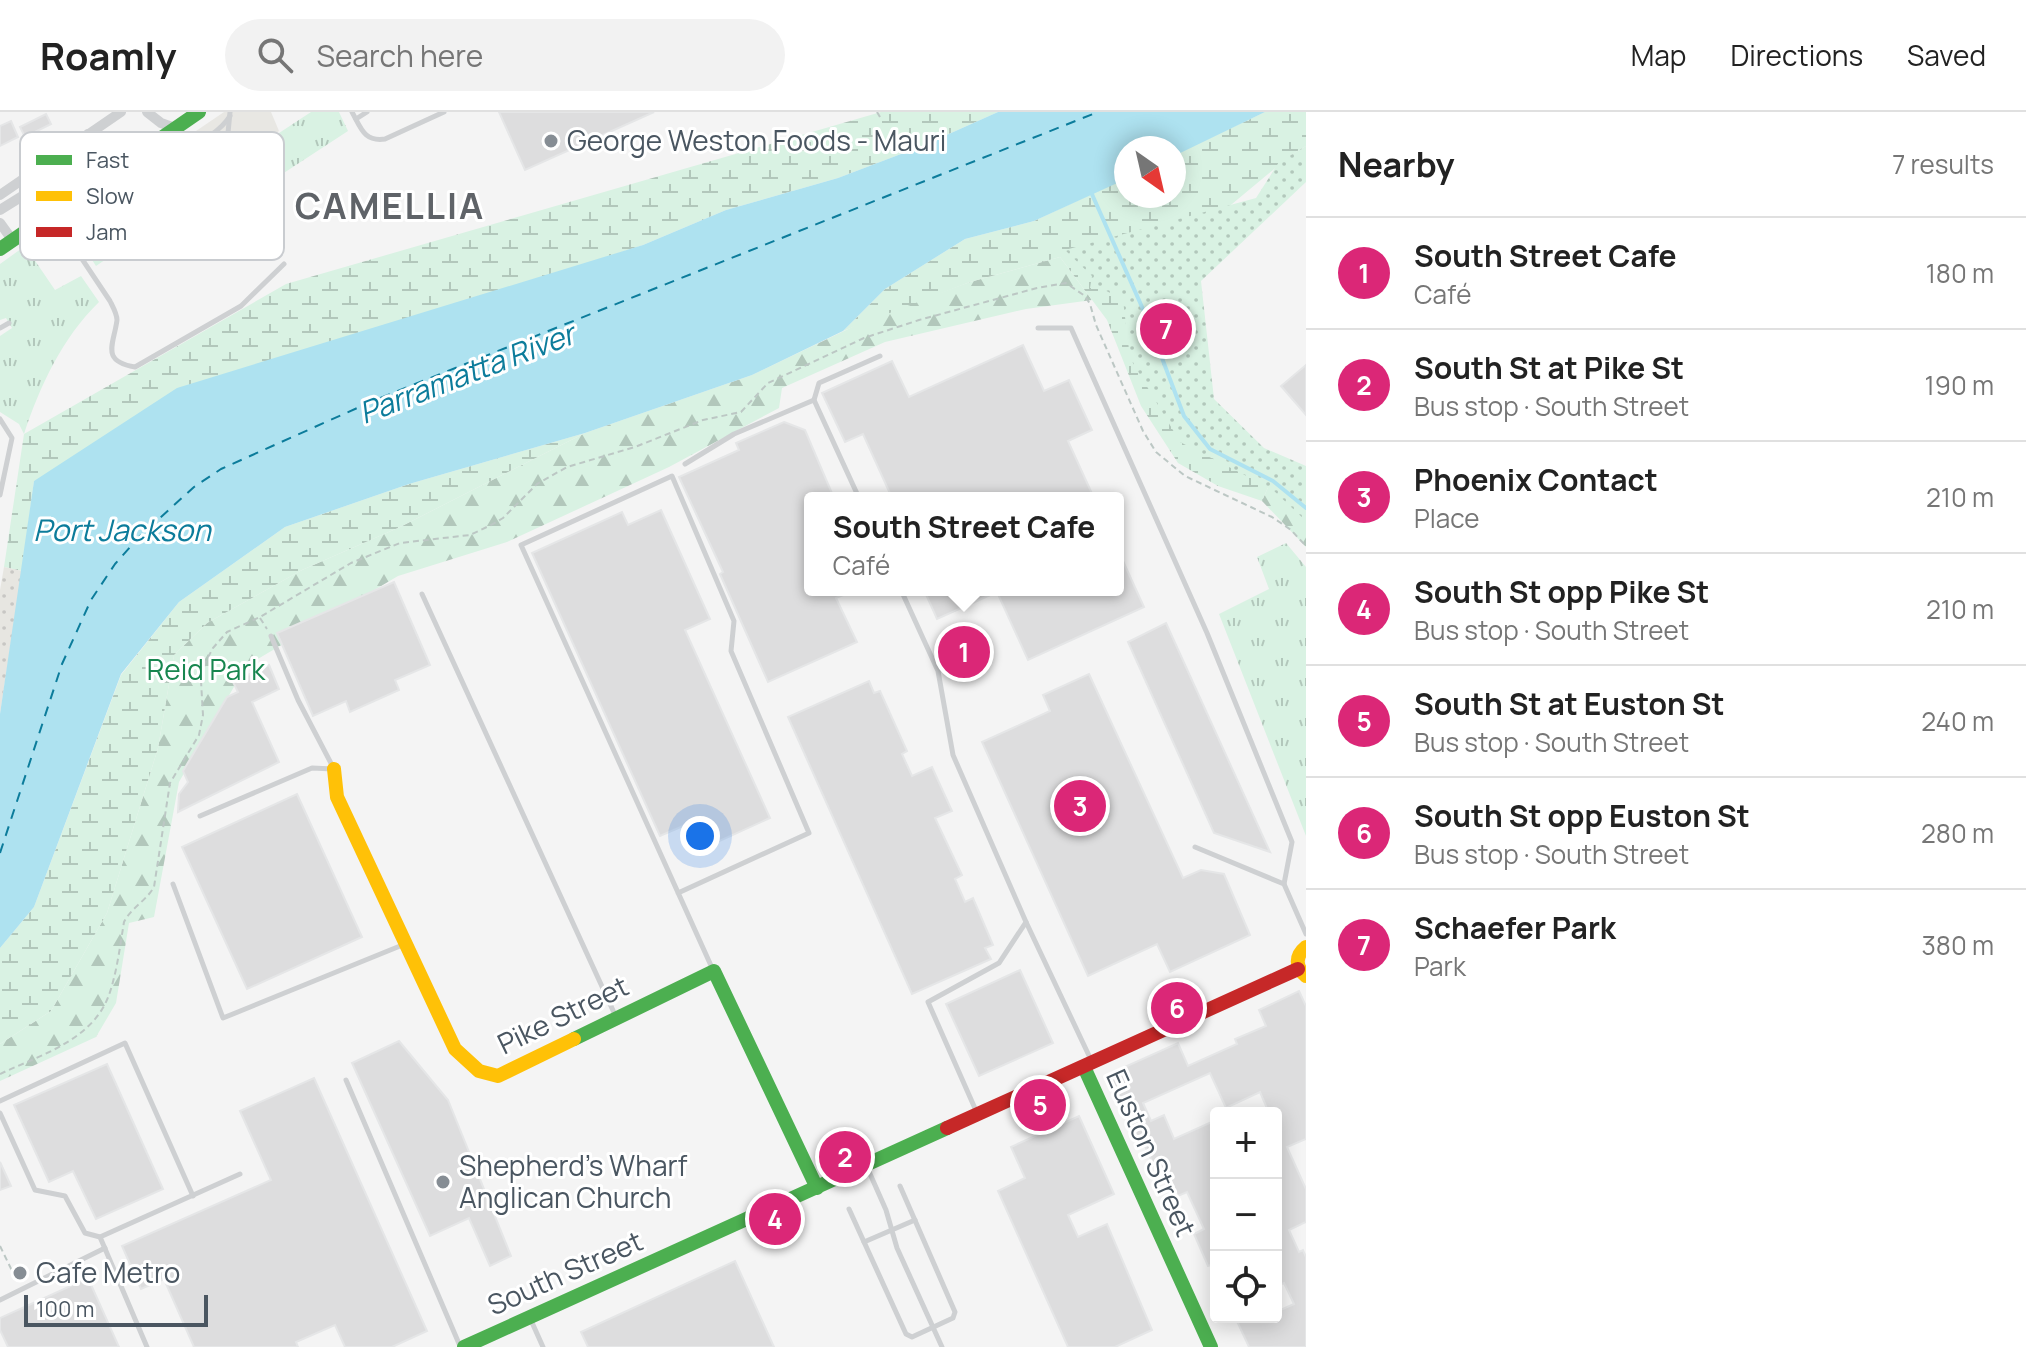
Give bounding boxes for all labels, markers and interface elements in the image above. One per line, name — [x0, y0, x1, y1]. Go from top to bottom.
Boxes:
search box — [225, 19, 785, 91]
text: Roamly — [40, 29, 177, 81]
icon: search — [253, 33, 297, 77]
text: Search here — [317, 35, 483, 76]
text: Map — [1631, 36, 1686, 74]
text: Directions — [1730, 36, 1863, 74]
text: Saved — [1907, 36, 1986, 74]
place label: George Weston Foods - Mauri — [567, 121, 946, 159]
legend — [20, 132, 284, 260]
marker: George Weston Foods - Mauri — [542, 132, 560, 150]
north arrow — [1114, 136, 1186, 208]
text: Nearby — [1338, 141, 1454, 187]
text: Fast — [86, 145, 129, 175]
text: 7 results — [1892, 146, 1994, 182]
text: Slow — [86, 181, 134, 211]
district label: CAMELLIA — [295, 181, 485, 230]
text: Jam — [86, 217, 127, 247]
text: South Street Cafe — [1414, 235, 1677, 276]
text: 1 — [1358, 255, 1370, 291]
text: 180 m — [1926, 255, 1994, 291]
text: Café — [1414, 276, 1471, 312]
pin: 7 — [1140, 299, 1192, 359]
water label: Parramatta River — [353, 311, 584, 433]
text: South St at Pike St — [1414, 347, 1684, 388]
text: 2 — [1356, 367, 1372, 403]
text: 190 m — [1925, 367, 1994, 403]
text: Bus stop · South Street — [1414, 388, 1689, 424]
text: Phoenix Contact — [1414, 459, 1658, 500]
text: 3 — [1356, 479, 1372, 515]
text: 210 m — [1926, 479, 1994, 515]
popup — [804, 492, 1124, 596]
text: Place — [1414, 500, 1479, 536]
text: South Street Cafe — [833, 506, 1095, 547]
water label: Port Jackson — [33, 509, 212, 550]
text: Café — [833, 547, 890, 583]
text: South St opp Pike St — [1414, 571, 1709, 612]
text: 4 — [1356, 591, 1372, 627]
text: 210 m — [1926, 591, 1994, 627]
text: Bus stop · South Street — [1414, 612, 1689, 648]
pin: 1 — [938, 622, 990, 682]
park label: Reid Park — [147, 650, 266, 688]
text: South St at Euston St — [1414, 683, 1725, 724]
text: 5 — [1356, 703, 1372, 739]
text: 240 m — [1921, 703, 1994, 739]
text: Bus stop · South Street — [1414, 724, 1689, 760]
pin: 3 — [1054, 776, 1106, 836]
text: South St opp Euston St — [1414, 795, 1750, 836]
text: 6 — [1356, 815, 1372, 851]
text: 280 m — [1921, 815, 1994, 851]
your location — [680, 816, 720, 856]
text: Bus stop · South Street — [1414, 836, 1689, 872]
text: Schaefer Park — [1414, 907, 1616, 948]
text: 7 — [1357, 927, 1371, 963]
text: 380 m — [1921, 927, 1994, 963]
text: Park — [1414, 948, 1466, 984]
street label: Pike Street — [491, 966, 634, 1062]
pin: 6 — [1151, 978, 1203, 1038]
street label: Euston Street — [1098, 1063, 1206, 1242]
pin: 5 — [1014, 1075, 1066, 1135]
map controls — [1210, 1107, 1282, 1323]
button: + — [1210, 1107, 1282, 1179]
pin: 2 — [819, 1127, 871, 1187]
place label: Shepherd's Wharf Anglican Church — [459, 1146, 688, 1216]
marker: Shepherd's Wharf Anglican Church — [434, 1173, 452, 1191]
button: − — [1210, 1179, 1282, 1251]
pin: 4 — [749, 1189, 801, 1249]
street label: South Street — [481, 1221, 648, 1323]
button: locate — [1210, 1251, 1282, 1323]
place label: Cafe Metro — [36, 1253, 180, 1291]
marker: Cafe Metro — [11, 1264, 29, 1282]
scale bar — [24, 1291, 208, 1327]
text: 100 m — [36, 1294, 94, 1324]

